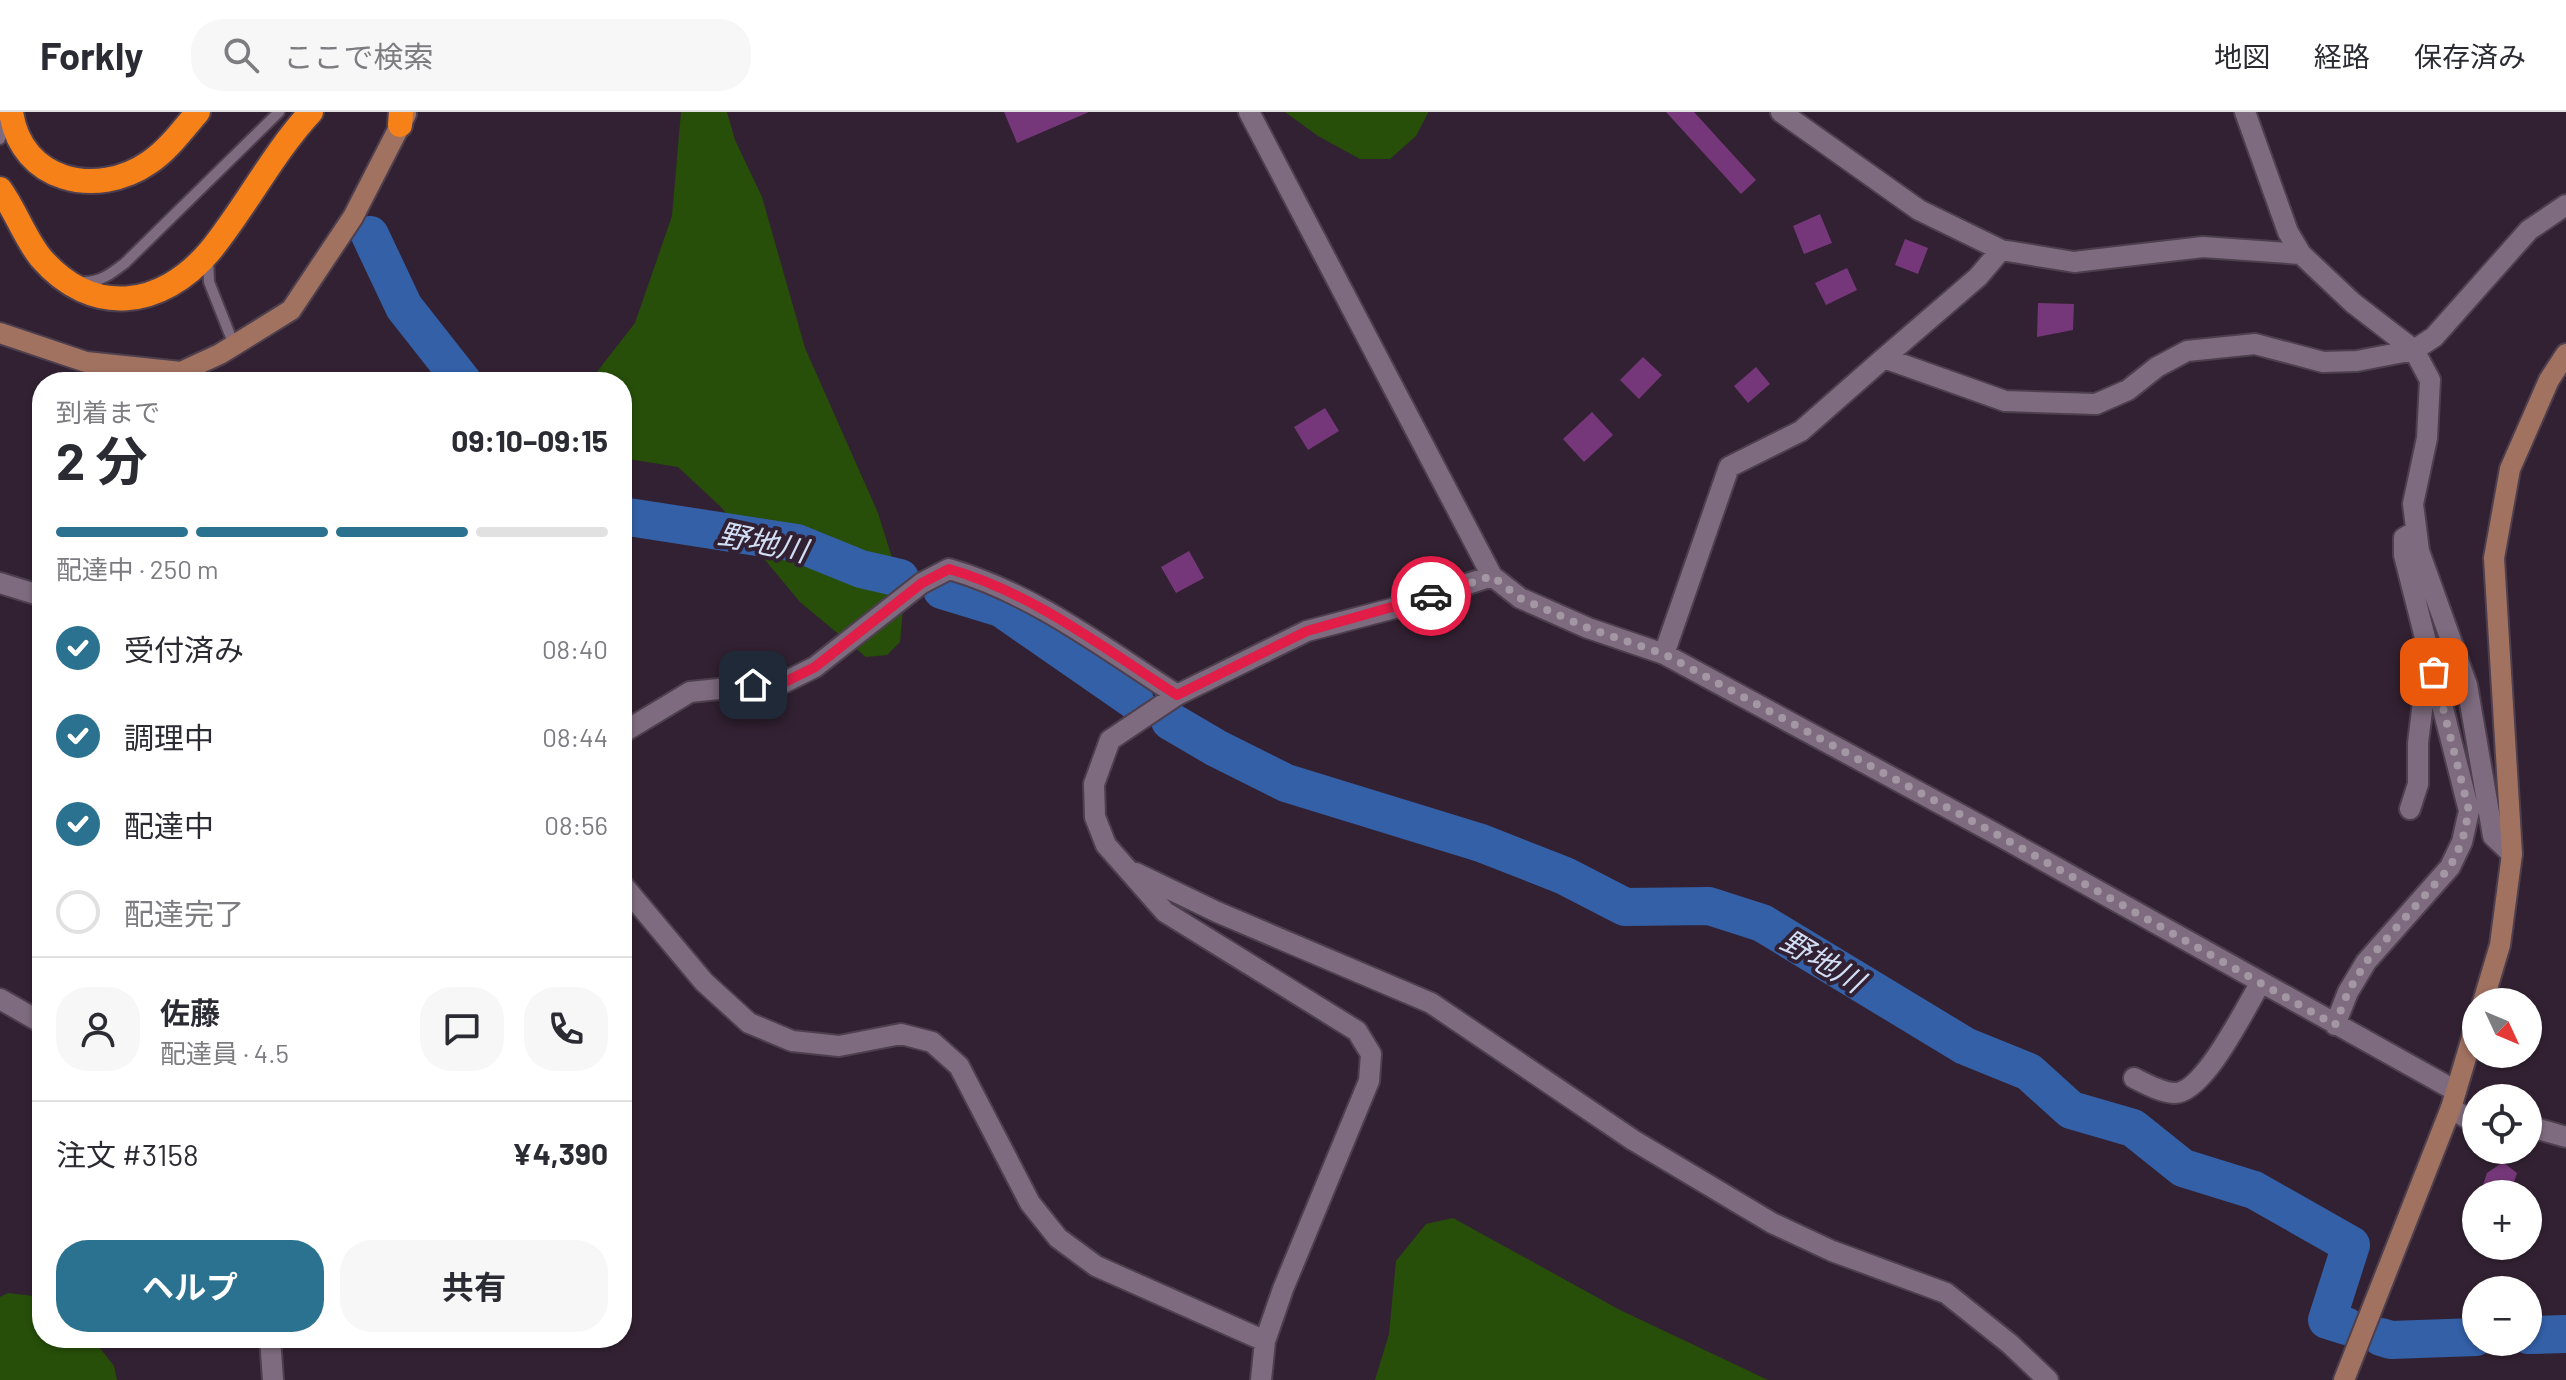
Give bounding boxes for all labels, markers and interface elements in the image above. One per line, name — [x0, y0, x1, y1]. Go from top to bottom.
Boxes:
search box — [191, 19, 751, 91]
text: Forkly — [40, 32, 143, 78]
icon: search — [219, 33, 263, 77]
text: ここで検索 — [283, 38, 433, 74]
text: 地図 — [2214, 39, 2270, 73]
text: 経路 — [2314, 39, 2370, 73]
text: 保存済み — [2414, 39, 2526, 73]
text: 到着まで — [56, 396, 160, 427]
text: 09:10–09:15 — [451, 422, 608, 458]
text: 2 分 — [56, 428, 148, 490]
water label: 野地川 — [715, 514, 814, 569]
text: 配達中 · 250 m — [56, 553, 219, 584]
courier — [1391, 556, 1471, 636]
icon: car — [1409, 574, 1453, 618]
icon: check — [56, 626, 100, 670]
text: 受付済み — [124, 631, 244, 667]
text: 08:40 — [542, 633, 608, 664]
pin — [2400, 638, 2468, 706]
icon: bag — [2412, 650, 2456, 694]
pin — [719, 651, 787, 719]
icon: home — [731, 663, 775, 707]
icon: check — [56, 714, 100, 758]
text: 調理中 — [124, 719, 214, 755]
text: 08:44 — [542, 721, 608, 752]
icon: check — [56, 802, 100, 846]
text: 配達中 — [124, 807, 214, 843]
text: 08:56 — [544, 809, 608, 840]
text: 配達完了 — [124, 895, 244, 931]
water label: 野地川 — [1775, 921, 1873, 1000]
button: person — [56, 987, 140, 1071]
button: chat — [420, 987, 504, 1071]
button: phone — [524, 987, 608, 1071]
north arrow — [2462, 988, 2542, 1068]
map controls — [2462, 988, 2542, 1356]
text: 佐藤 — [160, 994, 220, 1030]
text: 配達員 · 4.5 — [160, 1037, 289, 1068]
button: locate — [2462, 1084, 2542, 1164]
text: ¥4,390 — [512, 1135, 608, 1171]
text: 注文 #3158 — [56, 1136, 199, 1172]
button: + — [2462, 1180, 2542, 1260]
button: ヘルプ — [56, 1240, 324, 1332]
button: 共有 — [340, 1240, 608, 1332]
button: − — [2462, 1276, 2542, 1356]

